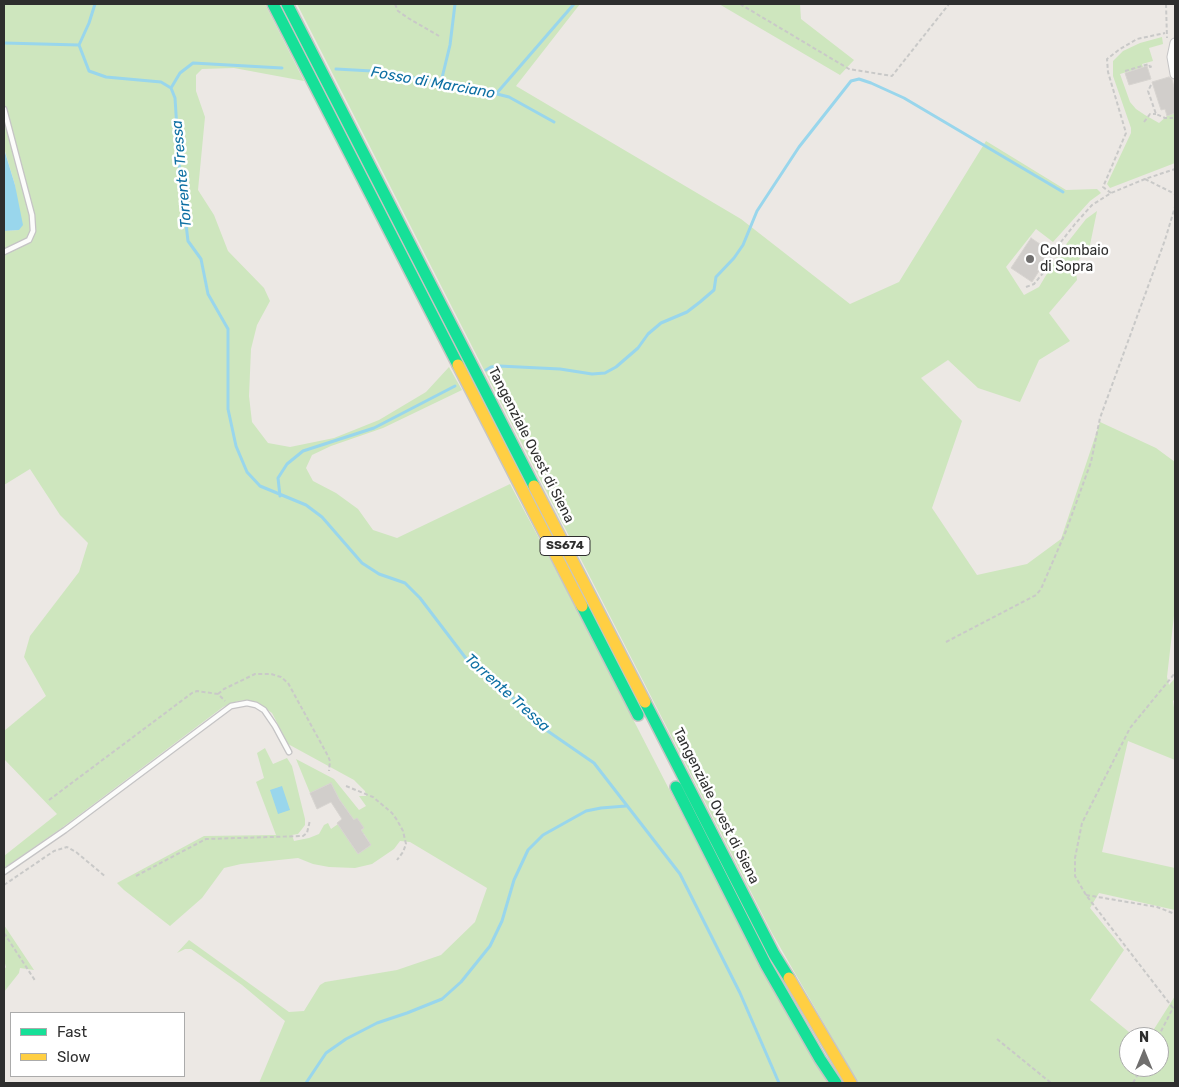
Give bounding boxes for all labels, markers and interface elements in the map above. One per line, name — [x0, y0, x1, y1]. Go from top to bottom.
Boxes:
water label: Fosso di Marciano — [369, 63, 497, 103]
water label: Torrente Tressa — [168, 119, 196, 229]
place label: Colombaio di Sopra — [1040, 243, 1109, 276]
marker: Colombaio di Sopra — [1024, 253, 1036, 265]
street label: Tangenziale Ovest di Siena — [484, 364, 578, 526]
road number: SS674 — [540, 536, 590, 556]
water label: Torrente Tressa — [461, 650, 553, 736]
street label: Tangenziale Ovest di Siena — [669, 725, 763, 887]
legend — [10, 1012, 185, 1077]
text: Fast — [57, 1023, 87, 1041]
north arrow — [1119, 1027, 1169, 1077]
text: N — [1139, 1029, 1149, 1046]
text: Slow — [57, 1048, 90, 1066]

